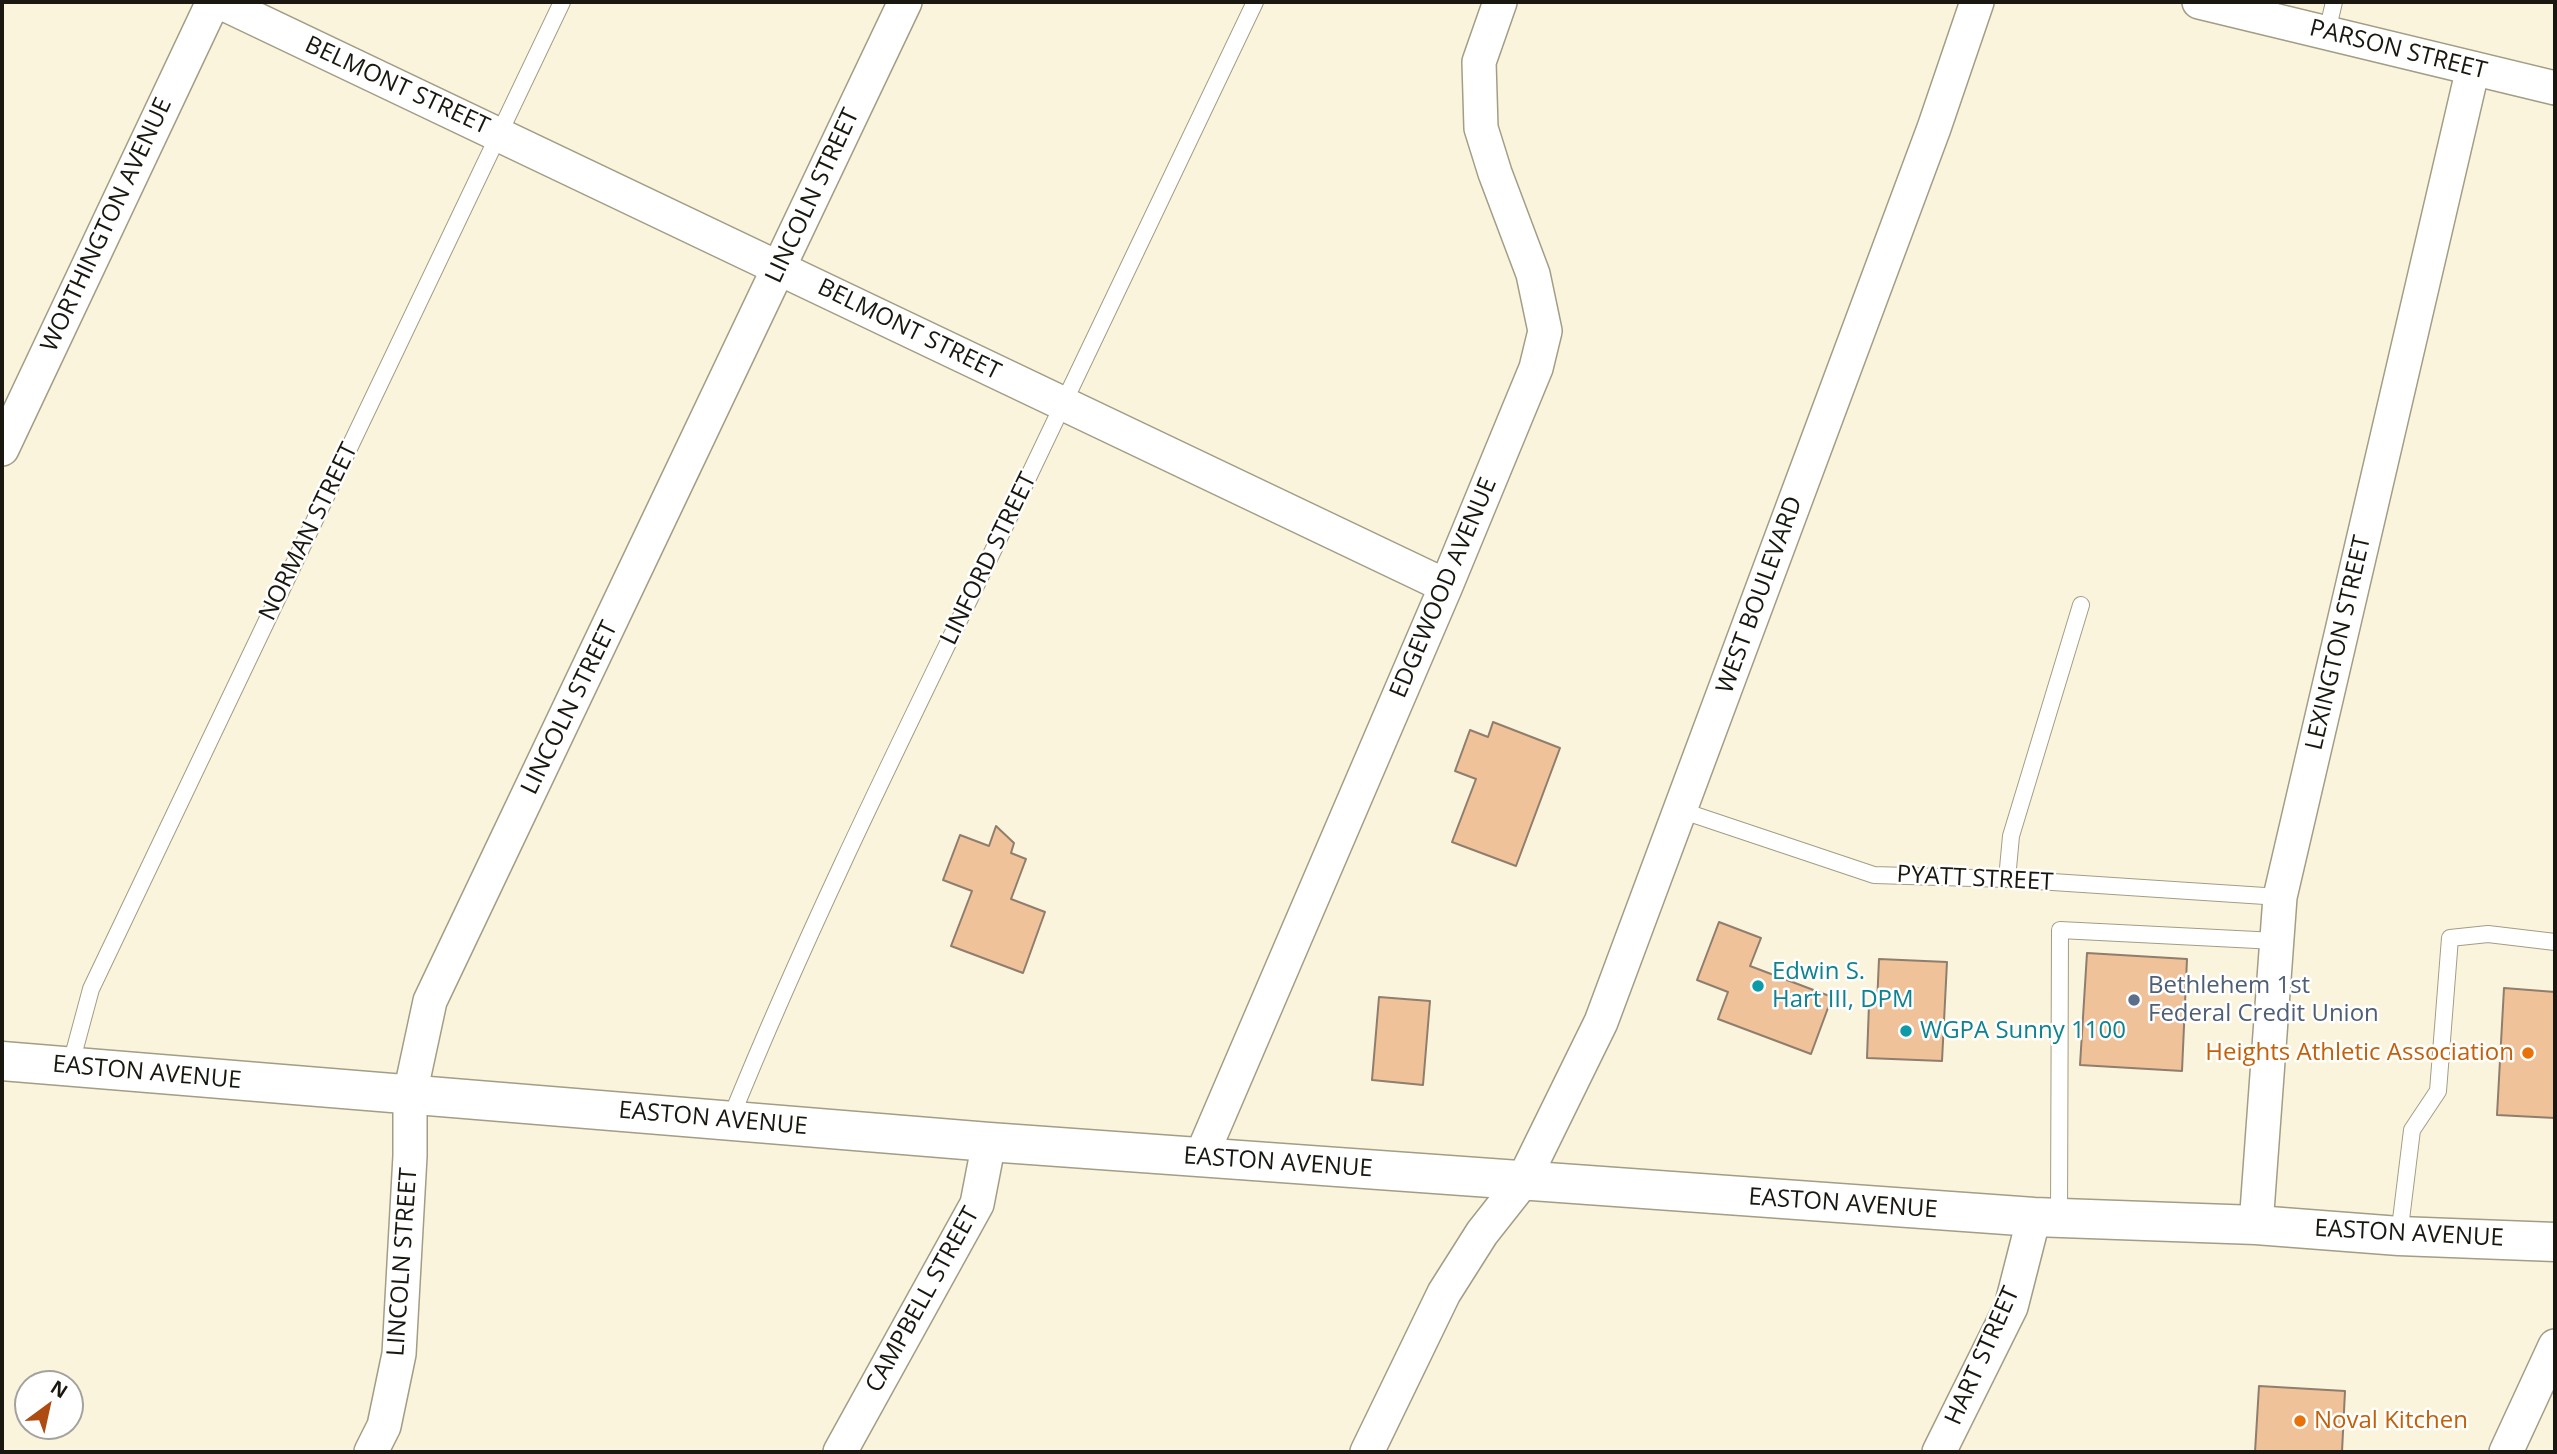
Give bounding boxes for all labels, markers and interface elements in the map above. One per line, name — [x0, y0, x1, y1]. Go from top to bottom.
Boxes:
street label: PARSON STREET — [2306, 14, 2490, 86]
street label: BELMONT STREET — [300, 31, 494, 141]
street label: WORTHINGTON AVENUE — [35, 94, 179, 356]
street label: LINCOLN STREET — [760, 104, 866, 288]
street label: BELMONT STREET — [813, 273, 1005, 387]
street label: NORMAN STREET — [254, 439, 364, 625]
street label: LINFORD STREET — [935, 468, 1043, 650]
street label: EDGEWOOD AVENUE — [1385, 474, 1503, 702]
street label: WEST BOULEVARD — [1711, 493, 1809, 697]
street label: LEXINGTON STREET — [2300, 533, 2378, 753]
street label: LINCOLN STREET — [516, 617, 624, 799]
street label: PYATT STREET — [1896, 861, 2054, 897]
place label: Edwin S. Hart III, DPM — [1772, 958, 1914, 1014]
place label: Bethlehem 1st Federal Credit Union — [2148, 972, 2379, 1028]
marker: Edwin S. Hart III, DPM — [1750, 978, 1766, 994]
marker: Bethlehem 1st Federal Credit Union — [2126, 992, 2142, 1008]
place label: WGPA Sunny 1100 — [1920, 1017, 2126, 1045]
marker: WGPA Sunny 1100 — [1898, 1023, 1914, 1039]
place label: Heights Athletic Association — [2205, 1039, 2514, 1067]
marker: Heights Athletic Association — [2520, 1045, 2536, 1061]
street label: EASTON AVENUE — [51, 1050, 243, 1096]
street label: EASTON AVENUE — [617, 1096, 809, 1142]
street label: EASTON AVENUE — [1182, 1142, 1374, 1184]
street label: LINCOLN STREET — [382, 1167, 424, 1357]
street label: EASTON AVENUE — [1747, 1183, 1939, 1225]
street label: CAMPBELL STREET — [860, 1202, 986, 1398]
street label: EASTON AVENUE — [2314, 1215, 2504, 1253]
street label: HART STREET — [1940, 1282, 2026, 1430]
north arrow — [14, 1370, 84, 1440]
text: N — [46, 1374, 73, 1404]
place label: Noval Kitchen — [2314, 1407, 2468, 1435]
marker: Noval Kitchen — [2292, 1413, 2308, 1429]

